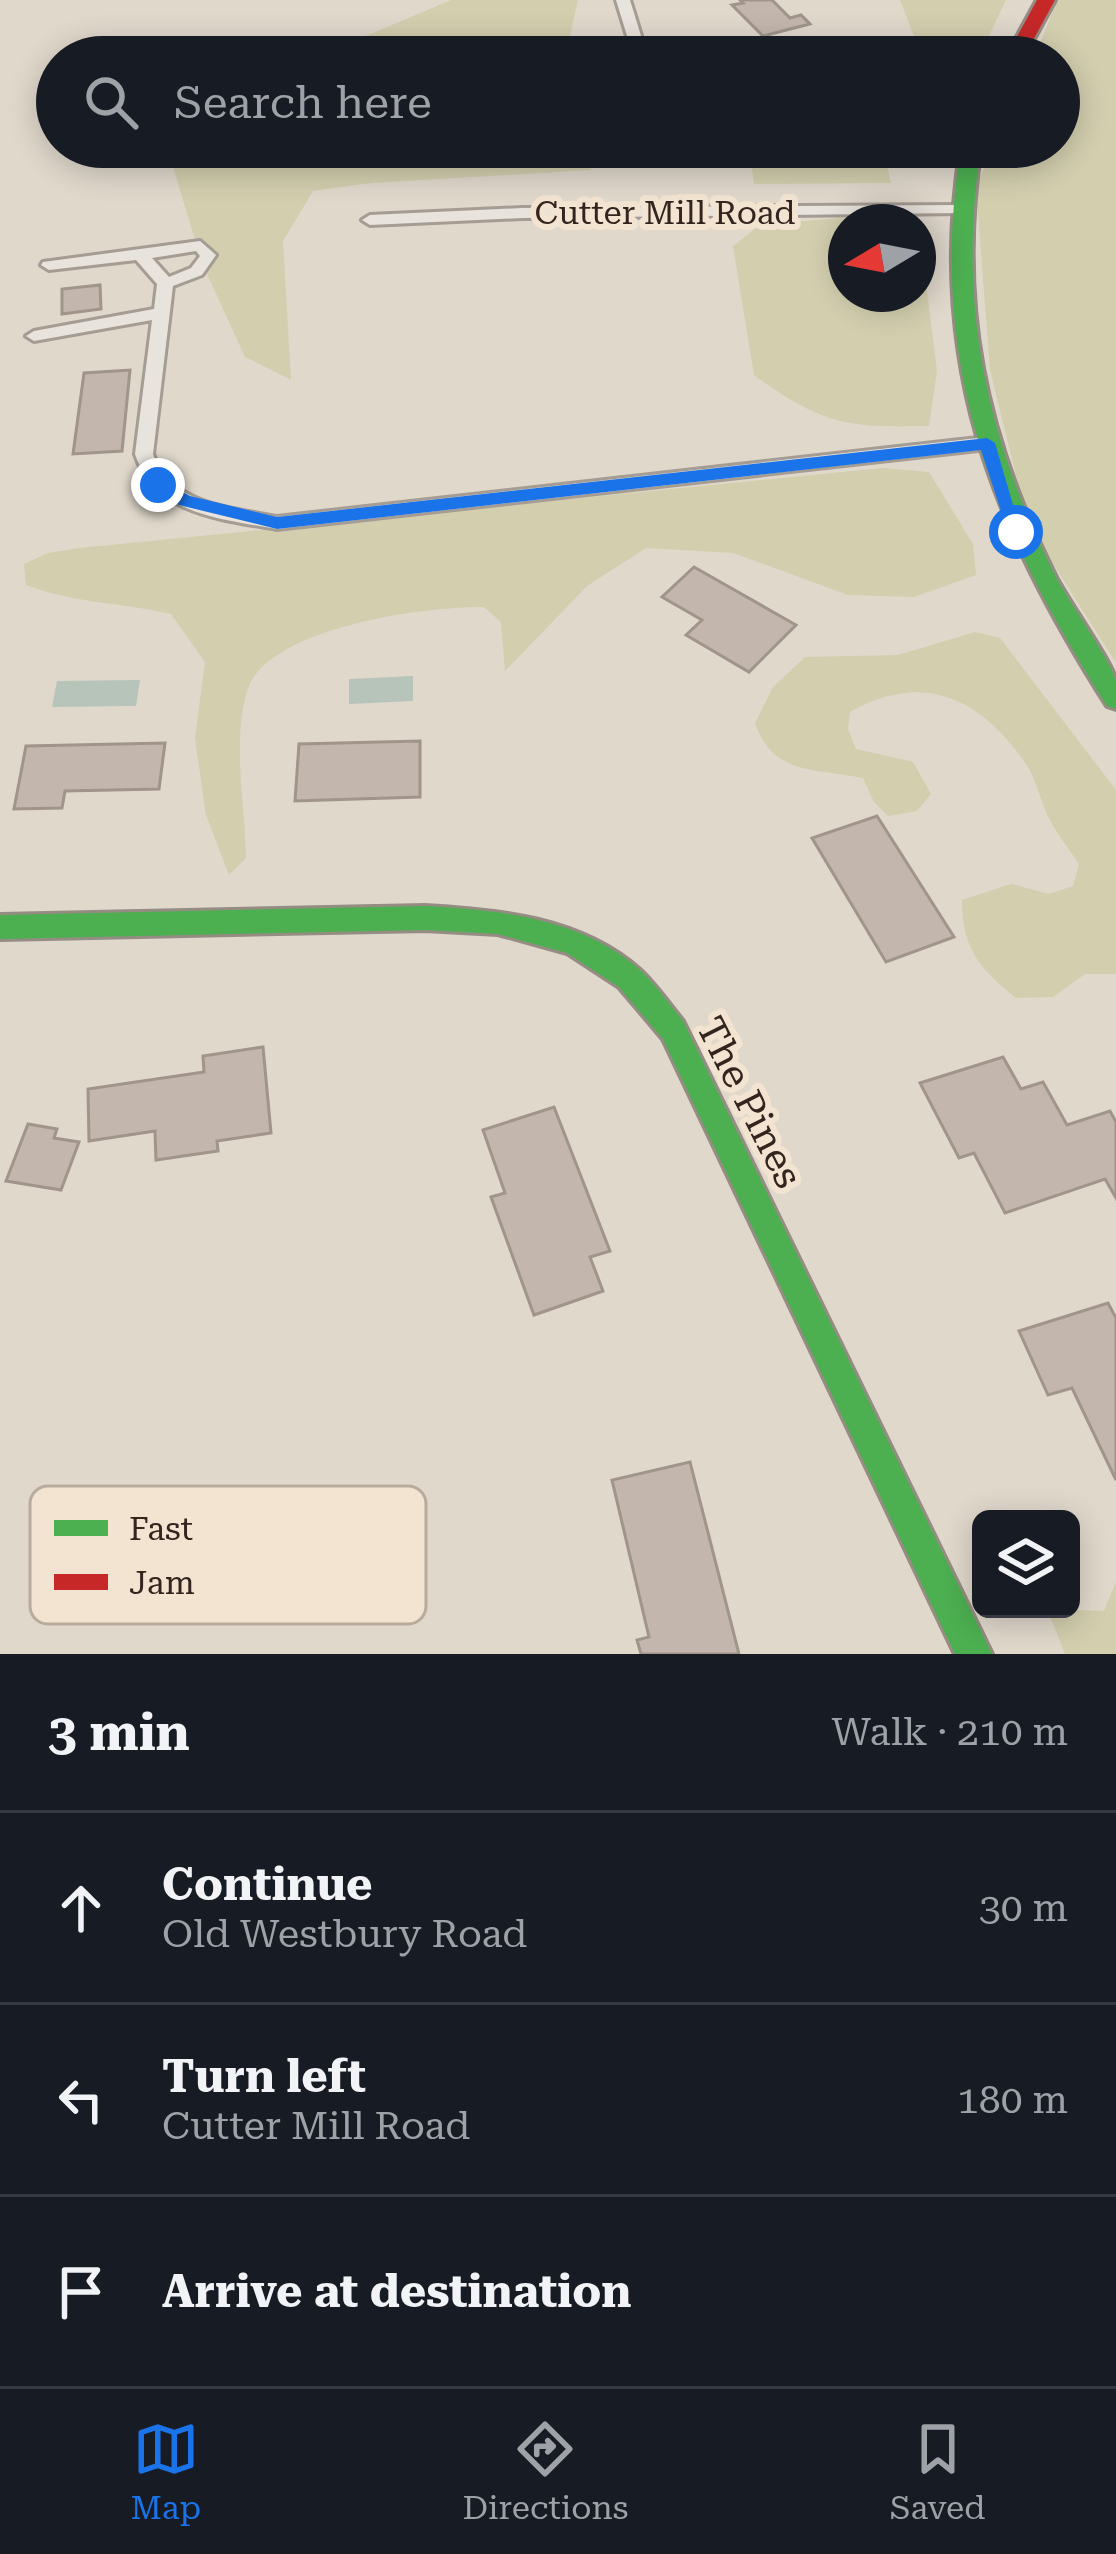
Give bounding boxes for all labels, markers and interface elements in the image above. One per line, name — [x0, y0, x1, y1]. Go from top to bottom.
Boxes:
search box — [36, 36, 1080, 168]
icon: search — [78, 69, 144, 135]
text: Search here — [174, 76, 432, 129]
street label: Cutter Mill Road — [535, 193, 795, 232]
north arrow — [828, 204, 936, 312]
route end — [131, 458, 185, 512]
route start — [989, 505, 1043, 559]
street label: The Pines — [687, 1009, 812, 1195]
legend — [30, 1486, 426, 1624]
text: Fast — [129, 1509, 193, 1548]
map controls — [972, 1510, 1080, 1618]
button: layers — [972, 1510, 1080, 1618]
text: Jam — [129, 1563, 195, 1602]
text: 3 min — [48, 1703, 190, 1762]
text: Walk · 210 m — [832, 1709, 1068, 1755]
text: Continue — [162, 1858, 373, 1911]
icon: ahead — [48, 1875, 114, 1941]
text: 30 m — [979, 1885, 1068, 1931]
text: Old Westbury Road — [162, 1911, 527, 1957]
text: Turn left — [162, 2050, 366, 2103]
icon: left — [48, 2067, 114, 2133]
text: 180 m — [957, 2077, 1068, 2123]
text: Cutter Mill Road — [162, 2103, 470, 2149]
icon: arrive — [48, 2259, 114, 2325]
text: Arrive at destination — [162, 2265, 631, 2318]
tab: Map — [131, 2416, 201, 2527]
tab: Directions — [462, 2416, 628, 2527]
tab: Saved — [890, 2416, 985, 2527]

